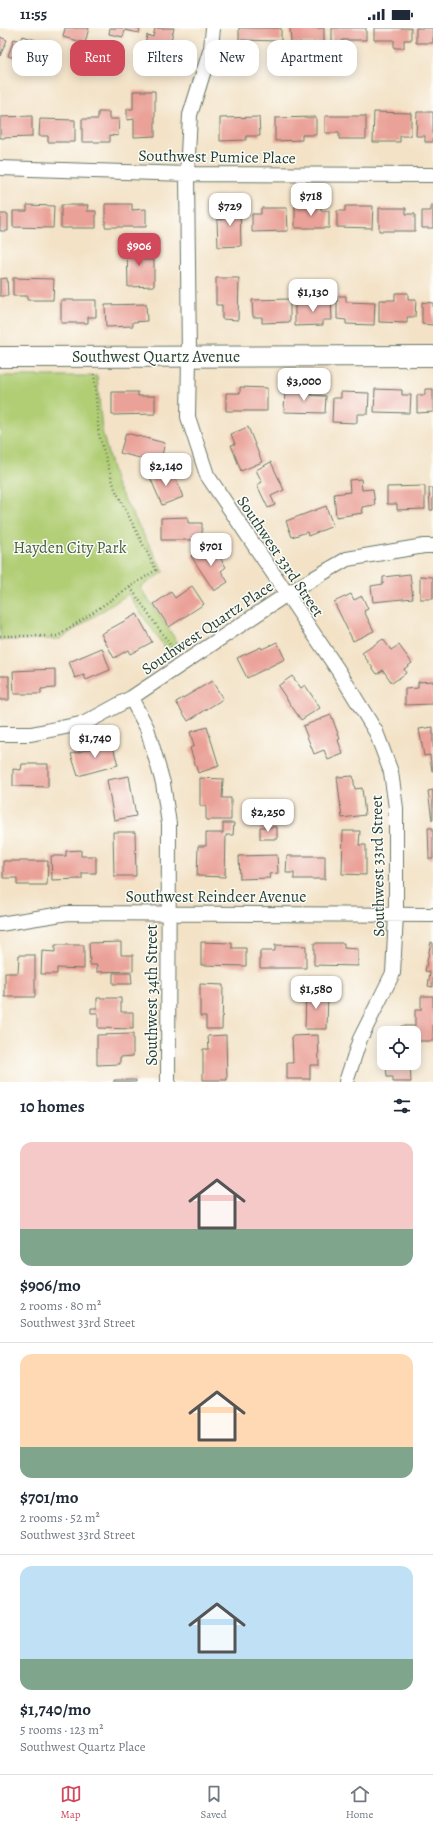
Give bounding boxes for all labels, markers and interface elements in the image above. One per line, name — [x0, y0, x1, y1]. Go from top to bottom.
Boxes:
text: 11:55 — [20, 4, 47, 24]
chip: Buy — [12, 40, 62, 76]
chip: Rent — [70, 40, 125, 76]
chip: Filters — [133, 40, 197, 76]
chip: New — [205, 40, 259, 76]
chip: Apartment — [267, 40, 357, 76]
street label: Southwest Pumice Place — [138, 145, 296, 169]
pin: $718 — [287, 183, 335, 217]
text: $718 — [300, 187, 322, 204]
pin: $729 — [206, 193, 254, 227]
text: $729 — [218, 197, 242, 214]
pin: $906 — [115, 233, 163, 267]
text: $906 — [127, 237, 151, 254]
pin: $1,130 — [280, 279, 346, 313]
text: $1,130 — [298, 283, 329, 300]
street label: Southwest Quartz Avenue — [72, 346, 240, 368]
pin: $3,000 — [271, 368, 337, 402]
text: $3,000 — [287, 372, 321, 389]
pin: $2,140 — [133, 453, 199, 487]
text: $2,140 — [149, 457, 183, 474]
street label: Southwest 33rd Street — [231, 492, 329, 621]
pin: $701 — [187, 533, 235, 567]
park label: Hayden City Park — [13, 537, 127, 559]
text: $701 — [200, 537, 222, 554]
street label: Southwest Quartz Place — [137, 576, 278, 680]
pin: $1,740 — [62, 725, 128, 759]
text: $1,740 — [79, 729, 111, 746]
street label: Southwest 33rd Street — [366, 795, 390, 937]
pin: $2,250 — [235, 799, 301, 833]
text: $2,250 — [251, 803, 285, 820]
street label: Southwest Reindeer Avenue — [126, 886, 307, 908]
street label: Southwest 34th Street — [141, 924, 163, 1066]
pin: $1,580 — [283, 976, 349, 1010]
text: $1,580 — [300, 980, 332, 997]
map controls — [377, 1026, 421, 1070]
button: locate — [377, 1026, 421, 1070]
text: 10 homes — [20, 1095, 85, 1118]
icon: filters — [391, 1095, 413, 1117]
icon: home — [181, 1168, 253, 1240]
text: $906/mo — [20, 1274, 81, 1297]
text: 2 rooms · 80 m² — [20, 1297, 101, 1314]
text: Southwest 33rd Street — [20, 1314, 135, 1331]
icon: home — [181, 1380, 253, 1452]
text: $701/mo — [20, 1486, 78, 1509]
text: 2 rooms · 52 m² — [20, 1509, 100, 1526]
text: Southwest 33rd Street — [20, 1526, 135, 1543]
icon: home — [181, 1592, 253, 1664]
text: $1,740/mo — [20, 1698, 91, 1721]
text: 5 rooms · 123 m² — [20, 1721, 103, 1738]
text: Southwest Quartz Place — [20, 1738, 146, 1755]
tab: Map — [60, 1783, 82, 1822]
tab: Saved — [201, 1783, 227, 1822]
tab: Home — [346, 1783, 373, 1822]

